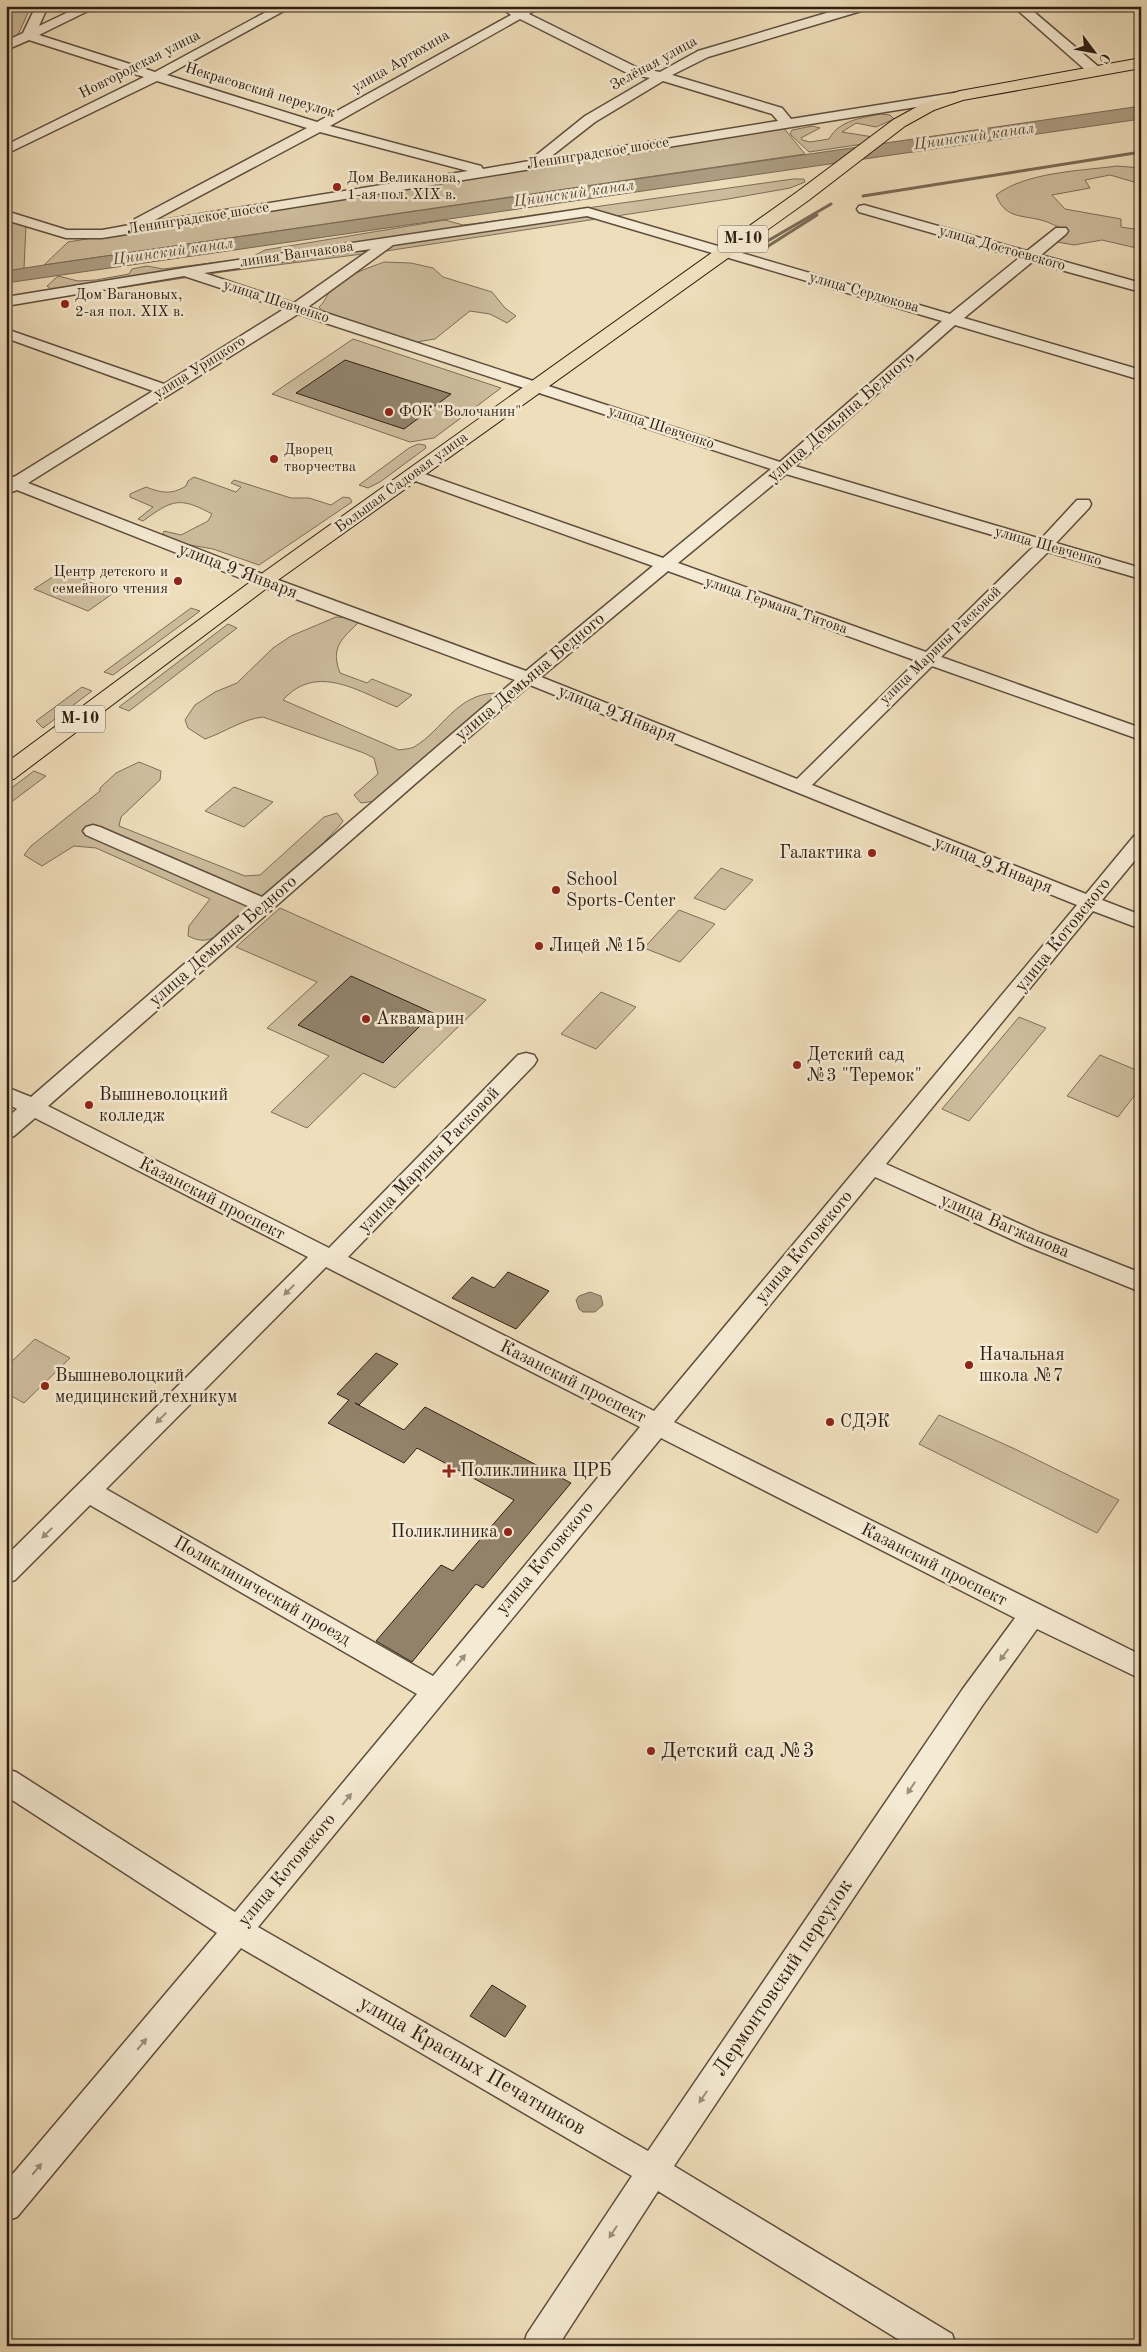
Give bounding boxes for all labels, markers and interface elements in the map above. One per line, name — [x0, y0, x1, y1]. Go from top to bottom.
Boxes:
street label: Новгородская улица — [77, 28, 203, 102]
street label: улица Артюхина — [350, 28, 453, 96]
north arrow — [1070, 28, 1120, 78]
street label: Зелёная улица — [608, 34, 700, 94]
text: С — [1096, 51, 1113, 66]
street label: Некрасовский переулок — [183, 61, 337, 121]
water label: Цнинский канал — [912, 121, 1035, 154]
street label: Ленинградское шоссе — [526, 135, 670, 173]
place label: Дом Великанова, 1-ая пол. XIX в. — [347, 171, 461, 203]
water label: Цнинский канал — [512, 178, 635, 211]
marker: Дом Великанова, 1-ая пол. XIX в. — [331, 181, 343, 193]
street label: Ленинградское шоссе — [126, 200, 270, 238]
street label: улица Достоевского — [937, 224, 1067, 274]
road number: М-10 — [718, 225, 768, 252]
water label: Цнинский канал — [111, 236, 234, 269]
street label: линия Ванчакова — [239, 240, 355, 270]
street label: улица Сердюкова — [807, 270, 921, 316]
street label: улица Шевченко — [221, 278, 331, 326]
place label: Дом Вагановых, 2-ая пол. XIX в. — [75, 288, 184, 320]
marker: Дом Вагановых, 2-ая пол. XIX в. — [59, 298, 71, 310]
street label: улица Урицкого — [151, 334, 249, 402]
street label: улица Демьяна Бедного — [764, 348, 918, 486]
street label: улица Шевченко — [606, 404, 716, 452]
place label: ФОК "Волочанин" — [399, 405, 521, 420]
marker: ФОК "Волочанин" — [383, 406, 395, 418]
street label: Большая Садовая улица — [333, 430, 472, 536]
place label: Дворец творчества — [284, 443, 357, 475]
marker: Дворец творчества — [268, 453, 280, 465]
street label: улица Шевченко — [993, 525, 1103, 569]
street label: улица 9 Января — [176, 540, 300, 602]
place label: Центр детского и семейного чтения — [52, 565, 168, 597]
marker: Центр детского и семейного чтения — [172, 575, 184, 587]
street label: улица Германа Титова — [703, 575, 850, 638]
street label: улица Марины Расковой — [877, 584, 1005, 708]
street label: улица Демьяна Бедного — [452, 609, 608, 745]
street label: улица 9 Января — [555, 682, 679, 746]
road number: М-10 — [55, 706, 105, 732]
street label: улица 9 Января — [931, 833, 1055, 897]
place label: Галактика — [779, 844, 862, 862]
marker: Галактика — [866, 847, 878, 859]
place label: School Sports-Center — [566, 871, 676, 910]
street label: улица Демьяна Бедного — [146, 872, 300, 1010]
street label: улица Котовского — [1012, 875, 1114, 995]
marker: School Sports-Center — [550, 884, 562, 896]
place label: Лицей №15 — [549, 937, 646, 955]
marker: Лицей №15 — [533, 940, 545, 952]
place label: Аквамарин — [376, 1010, 465, 1028]
marker: Аквамарин — [360, 1013, 372, 1025]
place label: Детский сад №3 "Теремок" — [807, 1046, 922, 1085]
marker: Детский сад №3 "Теремок" — [791, 1059, 803, 1071]
street label: улица Марины Расковой — [355, 1084, 503, 1236]
place label: Вышневолоцкий колледж — [99, 1086, 228, 1125]
marker: Вышневолоцкий колледж — [83, 1099, 95, 1111]
street label: Казанский проспект — [136, 1154, 288, 1244]
street label: улица Котовского — [752, 1187, 856, 1307]
street label: улица Вагжанова — [938, 1191, 1072, 1261]
one-way arrow — [283, 1284, 295, 1296]
street label: Казанский проспект — [497, 1337, 649, 1427]
place label: Начальная школа №7 — [979, 1346, 1065, 1385]
marker: Начальная школа №7 — [963, 1359, 975, 1371]
place label: Вышневолоцкий медицинский техникум — [55, 1367, 237, 1406]
marker: Вышневолоцкий медицинский техникум — [39, 1380, 51, 1392]
one-way arrow — [156, 1411, 168, 1423]
place label: СДЭК — [840, 1413, 890, 1431]
marker: СДЭК — [824, 1416, 836, 1428]
place label: Поликлиника ЦРБ — [460, 1462, 612, 1480]
marker: Поликлиника ЦРБ — [442, 1464, 456, 1478]
street label: улица Котовского — [493, 1498, 597, 1618]
street label: Казанский проспект — [858, 1520, 1010, 1610]
place label: Поликлиника — [391, 1523, 498, 1541]
one-way arrow — [41, 1526, 53, 1538]
marker: Поликлиника — [502, 1526, 514, 1538]
street label: Поликлинический проезд — [171, 1533, 354, 1649]
one-way arrow — [999, 1648, 1009, 1661]
one-way arrow — [456, 1653, 467, 1666]
place label: Детский сад №3 — [661, 1741, 815, 1762]
marker: Детский сад №3 — [645, 1745, 657, 1757]
one-way arrow — [907, 1781, 916, 1795]
one-way arrow — [341, 1792, 352, 1805]
street label: улица Котовского — [235, 1810, 339, 1930]
street label: Лермонтовский переулок — [709, 1875, 857, 2080]
street label: улица Красных Печатников — [355, 1992, 589, 2140]
one-way arrow — [136, 2038, 147, 2051]
one-way arrow — [698, 2090, 708, 2103]
one-way arrow — [32, 2163, 43, 2176]
one-way arrow — [608, 2225, 618, 2239]

